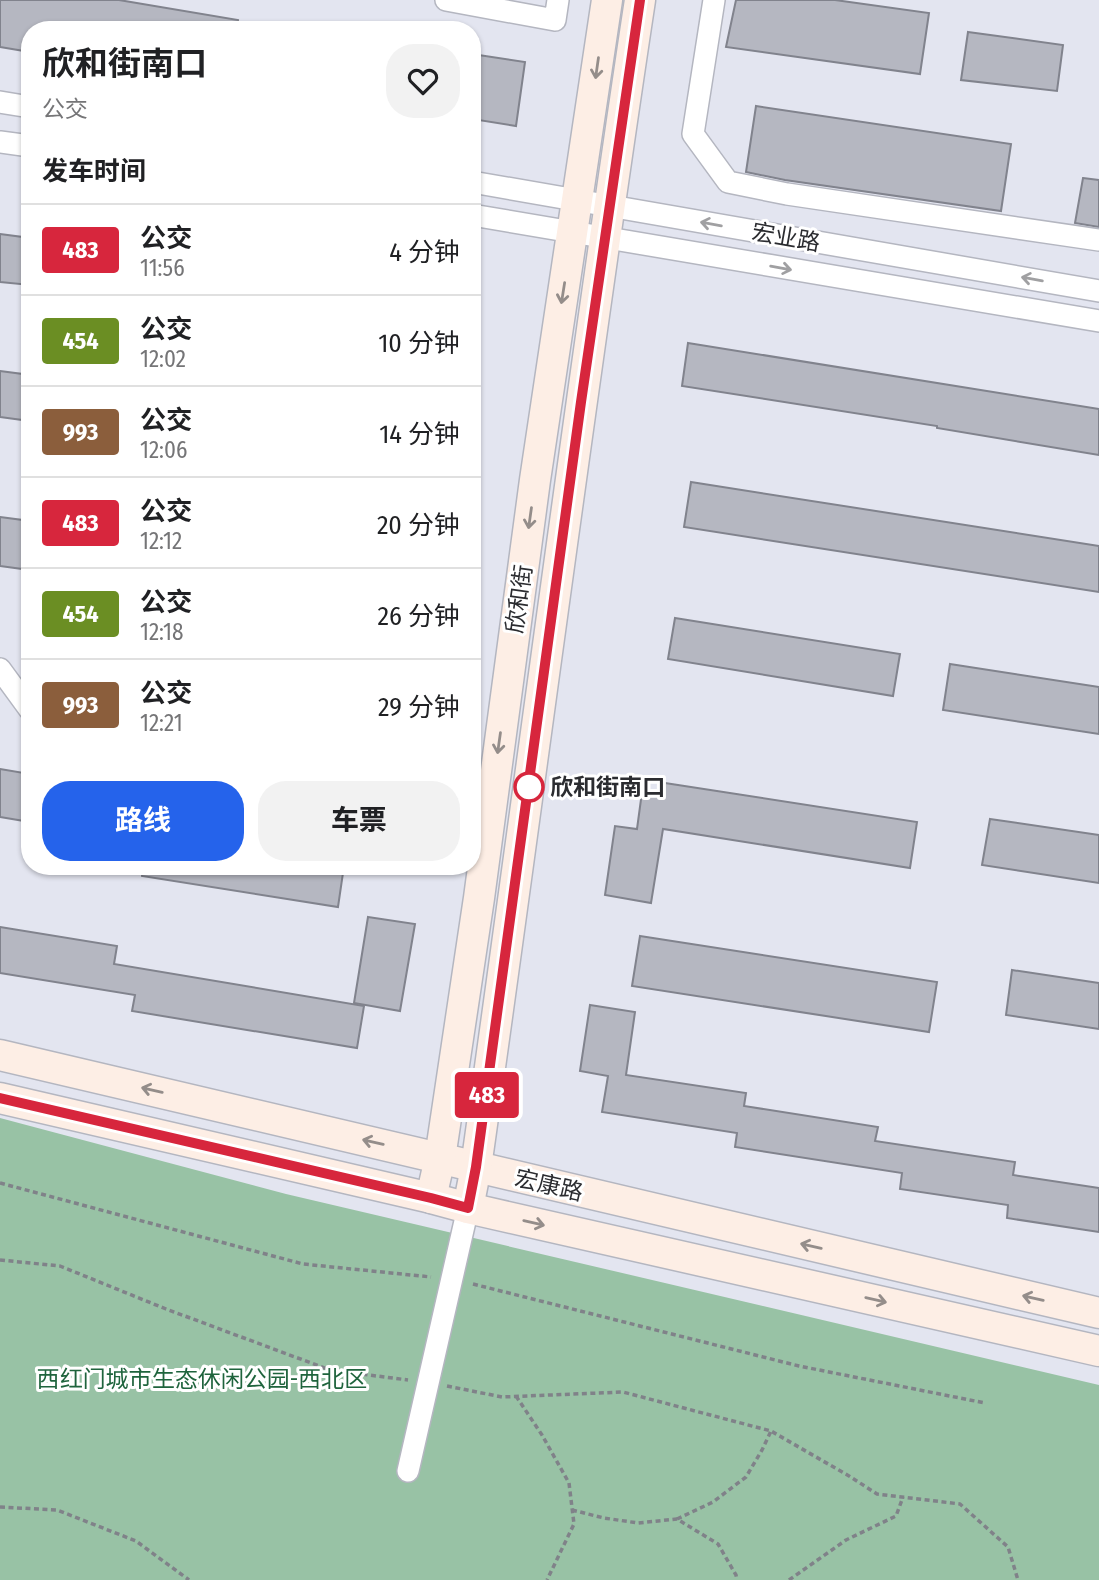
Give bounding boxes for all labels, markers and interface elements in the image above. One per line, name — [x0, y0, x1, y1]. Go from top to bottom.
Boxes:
text: 欣和街南口 — [42, 44, 207, 84]
button: heart — [386, 44, 460, 118]
one-way arrow — [590, 56, 603, 78]
text: 公交 — [42, 95, 88, 123]
text: 发车时间 — [42, 156, 146, 187]
one-way arrow — [700, 217, 723, 231]
street label: 宏业路 — [750, 217, 822, 257]
text: 公交 — [140, 223, 192, 254]
text: 483 — [62, 236, 99, 264]
text: 4 分钟 — [389, 237, 460, 268]
text: 11:56 — [140, 254, 185, 282]
one-way arrow — [769, 262, 792, 275]
one-way arrow — [1021, 272, 1044, 285]
one-way arrow — [556, 281, 569, 303]
text: 公交 — [140, 314, 192, 345]
text: 454 — [62, 327, 99, 355]
text: 10 分钟 — [378, 328, 460, 359]
text: 12:02 — [140, 345, 186, 373]
text: 公交 — [140, 405, 192, 436]
text: 993 — [63, 418, 98, 446]
text: 14 分钟 — [379, 419, 460, 450]
text: 12:06 — [140, 436, 187, 464]
text: 公交 — [140, 496, 192, 527]
one-way arrow — [523, 506, 536, 528]
text: 483 — [62, 509, 99, 537]
text: 20 分钟 — [377, 510, 460, 541]
text: 12:12 — [140, 527, 182, 555]
street label: 欣和街 — [500, 563, 538, 635]
text: 公交 — [140, 587, 192, 618]
text: 454 — [62, 600, 99, 628]
text: 26 分钟 — [378, 601, 460, 632]
text: 12:18 — [140, 618, 184, 646]
text: 公交 — [140, 678, 192, 709]
text: 993 — [63, 691, 98, 719]
text: 29 分钟 — [378, 692, 460, 723]
text: 12:21 — [140, 709, 183, 737]
one-way arrow — [493, 731, 506, 754]
marker: 欣和街南口 — [514, 772, 544, 802]
place label: 欣和街南口 — [550, 773, 665, 801]
button: 路线 — [42, 781, 244, 861]
button: 车票 — [258, 781, 460, 861]
line badge: 483 — [447, 1072, 527, 1118]
text: 483 — [469, 1081, 505, 1109]
one-way arrow — [141, 1083, 164, 1096]
one-way arrow — [362, 1135, 385, 1148]
street label: 宏康路 — [512, 1164, 586, 1206]
one-way arrow — [522, 1217, 545, 1230]
one-way arrow — [800, 1239, 823, 1252]
one-way arrow — [1022, 1291, 1044, 1304]
one-way arrow — [864, 1294, 887, 1308]
park label: 西红门城市生态休闲公园-西北区 — [37, 1365, 367, 1393]

